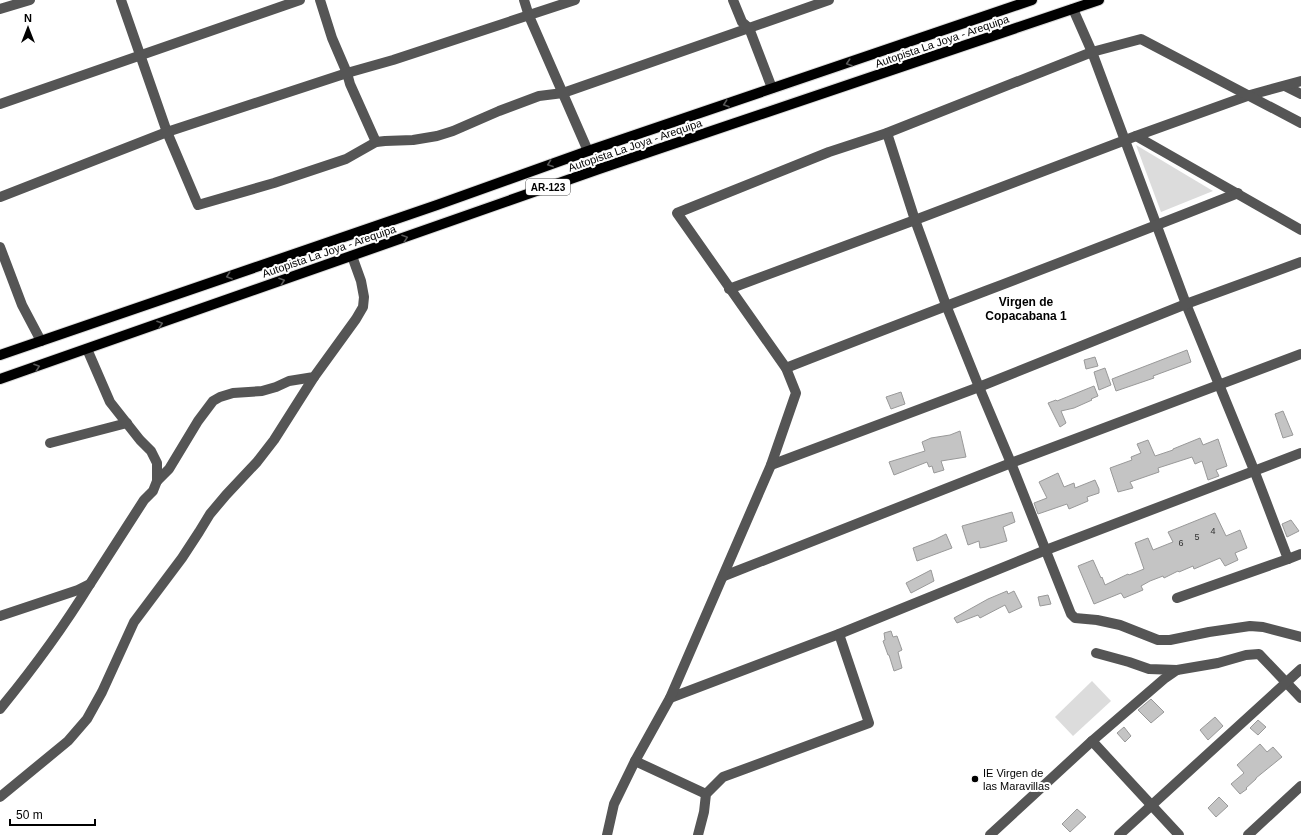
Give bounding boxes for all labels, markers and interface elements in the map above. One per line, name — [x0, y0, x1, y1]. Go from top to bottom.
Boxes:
north arrow — [8, 8, 48, 48]
text: N — [24, 12, 32, 24]
street label: Autopista La Joya - Arequipa — [874, 12, 1011, 70]
one-way arrow — [846, 58, 853, 67]
one-way arrow — [723, 99, 730, 108]
street label: Autopista La Joya - Arequipa — [567, 116, 704, 174]
one-way arrow — [547, 160, 554, 168]
road number: AR-123 — [526, 179, 570, 195]
street label: Autopista La Joya - Arequipa — [261, 222, 398, 280]
one-way arrow — [401, 234, 408, 242]
one-way arrow — [226, 272, 233, 280]
one-way arrow — [279, 277, 286, 285]
district label: Virgen de Copacabana 1 — [985, 295, 1067, 323]
one-way arrow — [156, 320, 163, 328]
one-way arrow — [33, 363, 40, 371]
house number: 4 — [1210, 526, 1216, 536]
house number: 5 — [1194, 532, 1200, 542]
house number: 6 — [1178, 538, 1184, 548]
place label: IE Virgen de las Maravillas — [983, 767, 1050, 792]
marker: IE Virgen de las Maravillas — [970, 774, 980, 784]
scale bar — [10, 801, 95, 827]
text: 50 m — [16, 808, 43, 822]

